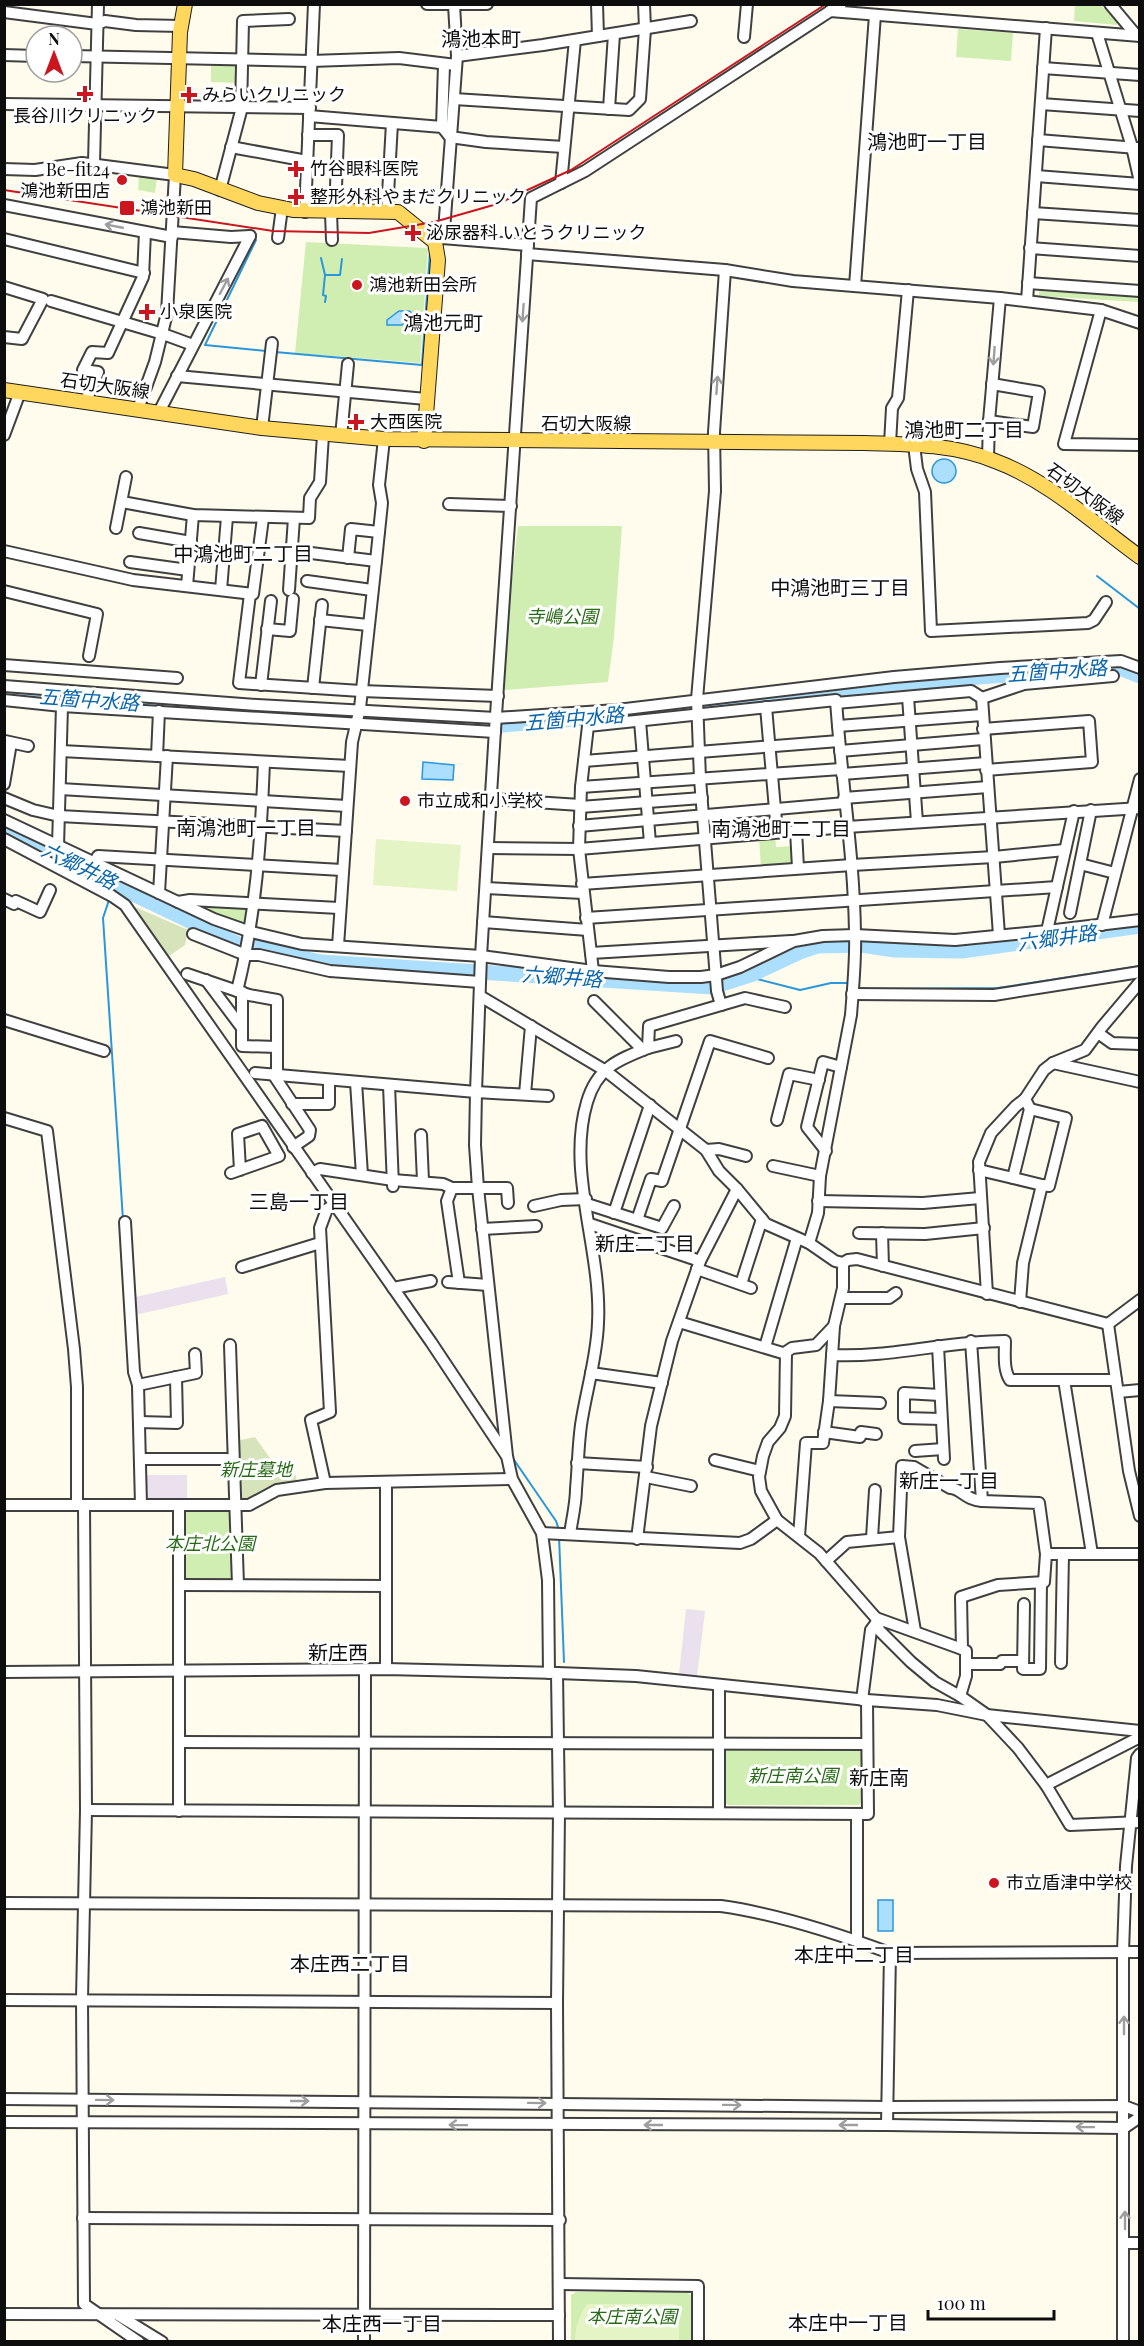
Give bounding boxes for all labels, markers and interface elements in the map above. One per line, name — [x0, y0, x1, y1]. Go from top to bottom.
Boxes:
north arrow — [24, 24, 84, 84]
district label: 鴻池本町 — [441, 24, 521, 51]
text: N — [48, 28, 60, 49]
place label: みらいクリニック — [202, 82, 346, 106]
marker: 長谷川クリニック — [76, 85, 94, 103]
marker: みらいクリニック — [180, 86, 198, 104]
place label: 長谷川クリニック — [13, 103, 157, 127]
district label: 鴻池町一丁目 — [867, 127, 987, 154]
place label: 竹谷眼科医院 — [310, 156, 418, 180]
place label: Be-fit24 鴻池新田店 — [20, 157, 110, 202]
marker: 竹谷眼科医院 — [287, 160, 305, 178]
marker: Be-fit24 鴻池新田店 — [115, 173, 129, 187]
place label: 整形外科やまだクリニック — [310, 184, 526, 208]
marker: 整形外科やまだクリニック — [287, 188, 305, 206]
place label: 鴻池新田 — [140, 195, 212, 219]
marker: 鴻池新田 — [118, 199, 136, 217]
place label: 泌尿器科 いとうクリニック — [426, 220, 646, 244]
one-way arrow — [105, 221, 124, 232]
marker: 泌尿器科 いとうクリニック — [404, 224, 422, 242]
place label: 鴻池新田会所 — [369, 272, 477, 296]
one-way arrow — [218, 278, 230, 295]
marker: 鴻池新田会所 — [350, 278, 364, 292]
place label: 小泉医院 — [160, 299, 232, 323]
one-way arrow — [517, 302, 528, 322]
marker: 小泉医院 — [138, 303, 156, 321]
district label: 鴻池元町 — [403, 308, 483, 335]
one-way arrow — [988, 345, 999, 365]
street label: 石切大阪線 — [59, 367, 151, 403]
one-way arrow — [712, 375, 723, 395]
place label: 大西医院 — [370, 409, 442, 433]
street label: 石切大阪線 — [541, 411, 631, 435]
marker: 大西医院 — [347, 413, 365, 431]
district label: 鴻池町二丁目 — [904, 415, 1024, 442]
street label: 石切大阪線 — [1042, 457, 1129, 529]
district label: 中鴻池町二丁目 — [173, 539, 313, 566]
district label: 中鴻池町三丁目 — [770, 573, 910, 600]
park label: 寺嶋公園 — [526, 604, 601, 628]
water label: 五箇中水路 — [1006, 652, 1110, 686]
water label: 五箇中水路 — [38, 682, 142, 716]
water label: 五箇中水路 — [523, 700, 627, 735]
place label: 市立成和小学校 — [417, 788, 543, 812]
marker: 市立成和小学校 — [398, 794, 412, 808]
district label: 南鴻池町一丁目 — [176, 813, 316, 840]
district label: 南鴻池町二丁目 — [711, 814, 851, 841]
water label: 六郷井路 — [38, 835, 123, 895]
water label: 六郷井路 — [1015, 917, 1100, 955]
water label: 六郷井路 — [521, 959, 605, 992]
district label: 三島一丁目 — [249, 1187, 349, 1214]
district label: 新庄二丁目 — [595, 1229, 695, 1256]
park label: 新庄墓地 — [220, 1457, 294, 1481]
district label: 新庄一丁目 — [899, 1466, 999, 1493]
park label: 本庄北公園 — [165, 1531, 258, 1555]
district label: 新庄西 — [308, 1638, 368, 1665]
park label: 新庄南公園 — [748, 1763, 841, 1787]
district label: 新庄南 — [849, 1763, 909, 1790]
place label: 市立盾津中学校 — [1006, 1870, 1132, 1894]
marker: 市立盾津中学校 — [987, 1876, 1001, 1890]
district label: 本庄中二丁目 — [794, 1940, 914, 1967]
district label: 本庄西二丁目 — [290, 1949, 410, 1976]
one-way arrow — [1118, 2016, 1129, 2036]
one-way arrow — [94, 2094, 114, 2105]
one-way arrow — [289, 2095, 309, 2107]
one-way arrow — [526, 2097, 546, 2108]
one-way arrow — [721, 2099, 741, 2111]
one-way arrow — [448, 2119, 468, 2131]
one-way arrow — [643, 2119, 663, 2131]
one-way arrow — [838, 2119, 858, 2131]
one-way arrow — [1075, 2122, 1095, 2133]
one-way arrow — [1119, 2211, 1131, 2231]
scale bar — [928, 2283, 1054, 2321]
text: 100 m — [937, 2291, 986, 2315]
park label: 本庄南公園 — [587, 2304, 680, 2328]
district label: 本庄中一丁目 — [788, 2308, 908, 2335]
district label: 本庄西一丁目 — [322, 2309, 442, 2336]

